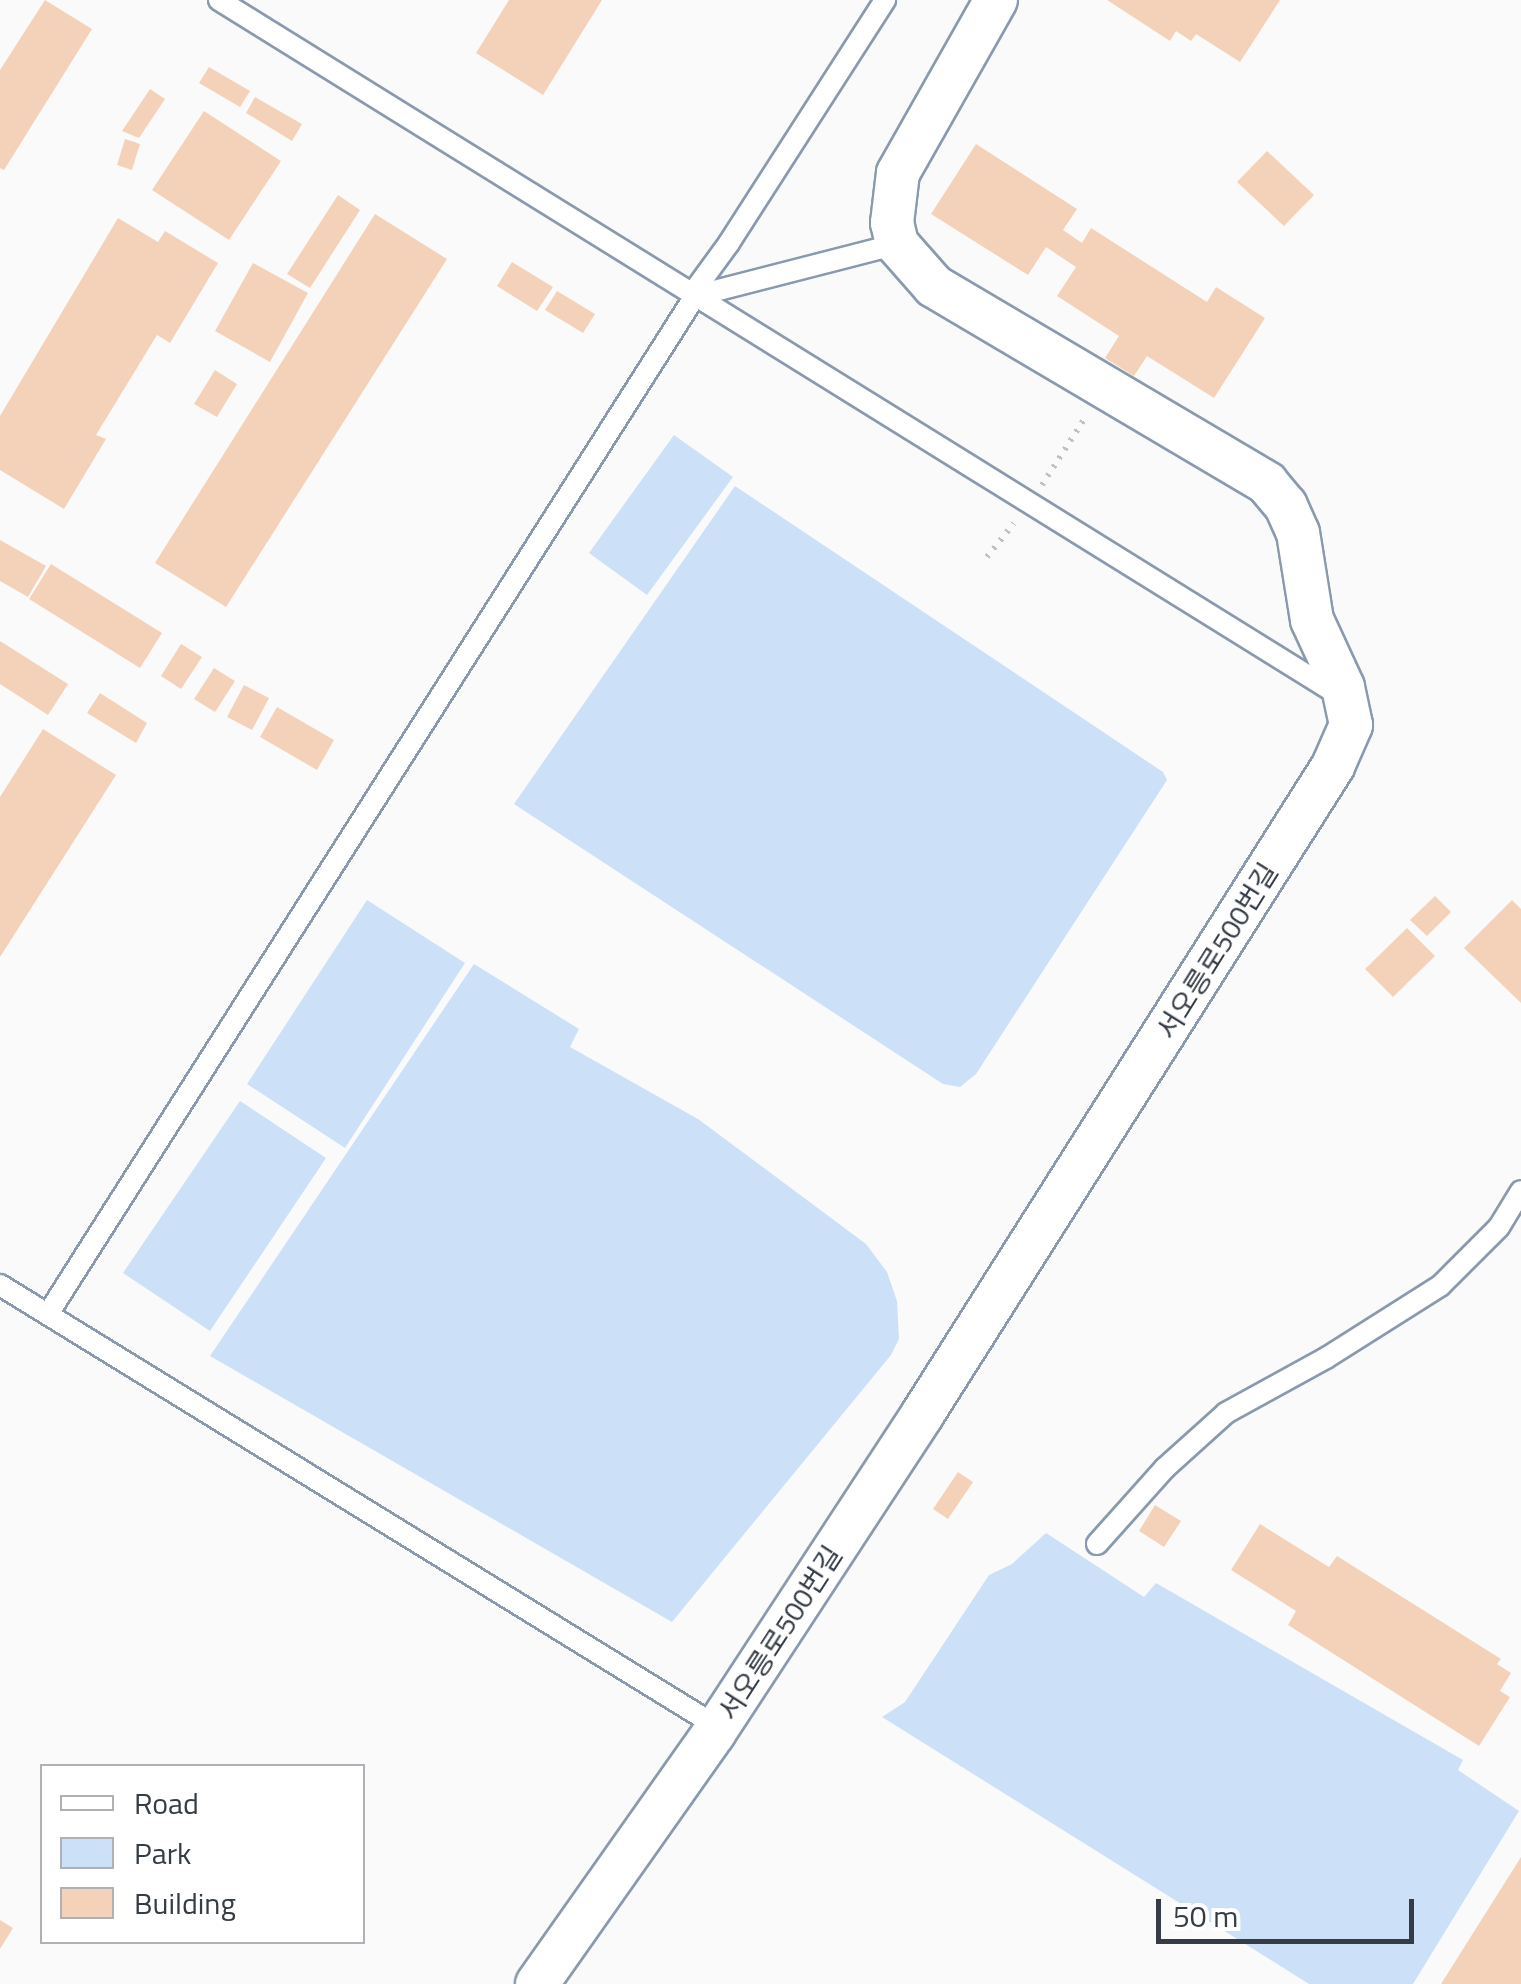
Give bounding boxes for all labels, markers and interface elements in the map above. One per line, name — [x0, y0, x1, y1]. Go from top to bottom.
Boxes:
street label: 서오릉로500번길 — [1149, 857, 1285, 1045]
street label: 서오릉로500번길 — [711, 1539, 849, 1727]
legend — [40, 1764, 365, 1944]
text: Road — [134, 1780, 199, 1826]
text: Park — [134, 1830, 191, 1876]
scale bar — [1161, 1879, 1418, 1941]
text: Building — [134, 1880, 236, 1926]
text: 50 m — [1173, 1893, 1238, 1939]

